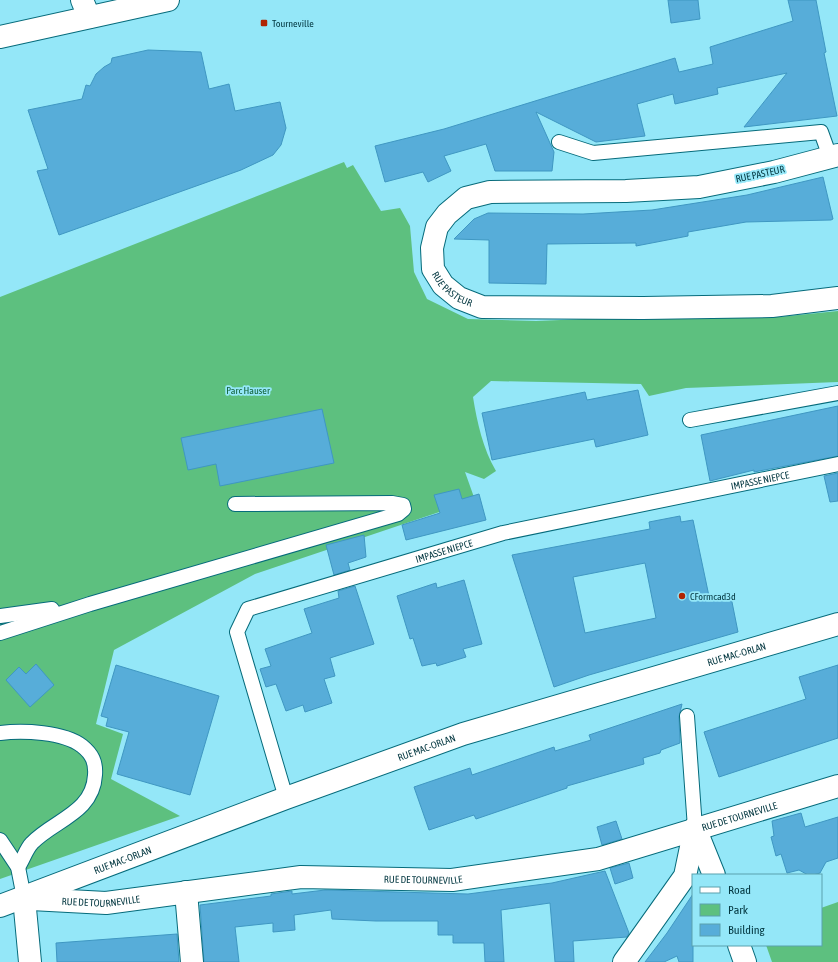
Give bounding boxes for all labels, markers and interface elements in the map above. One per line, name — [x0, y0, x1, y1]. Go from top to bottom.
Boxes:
marker: Tourneville — [259, 18, 269, 28]
place label: Tourneville — [272, 18, 314, 29]
street label: RUE PASTEUR — [735, 163, 785, 185]
street label: RUE PASTEUR — [430, 269, 474, 308]
park label: Parc Hauser — [226, 385, 271, 396]
street label: IMPASSE NIEPCE — [730, 469, 791, 491]
street label: IMPASSE NIEPCE — [414, 537, 475, 564]
marker: CFormcad3d — [677, 591, 687, 601]
place label: CFormcad3d — [690, 591, 736, 602]
street label: RUE MAC-ORLAN — [706, 640, 767, 668]
street label: RUE MAC-ORLAN — [396, 732, 457, 763]
street label: RUE DE TOURNEVILLE — [700, 799, 779, 833]
street label: RUE MAC-ORLAN — [92, 844, 153, 876]
street label: RUE DE TOURNEVILLE — [384, 873, 464, 886]
legend — [692, 874, 822, 946]
text: Road — [728, 883, 751, 897]
street label: RUE DE TOURNEVILLE — [61, 893, 141, 909]
text: Park — [728, 903, 749, 917]
text: Building — [728, 923, 766, 937]

